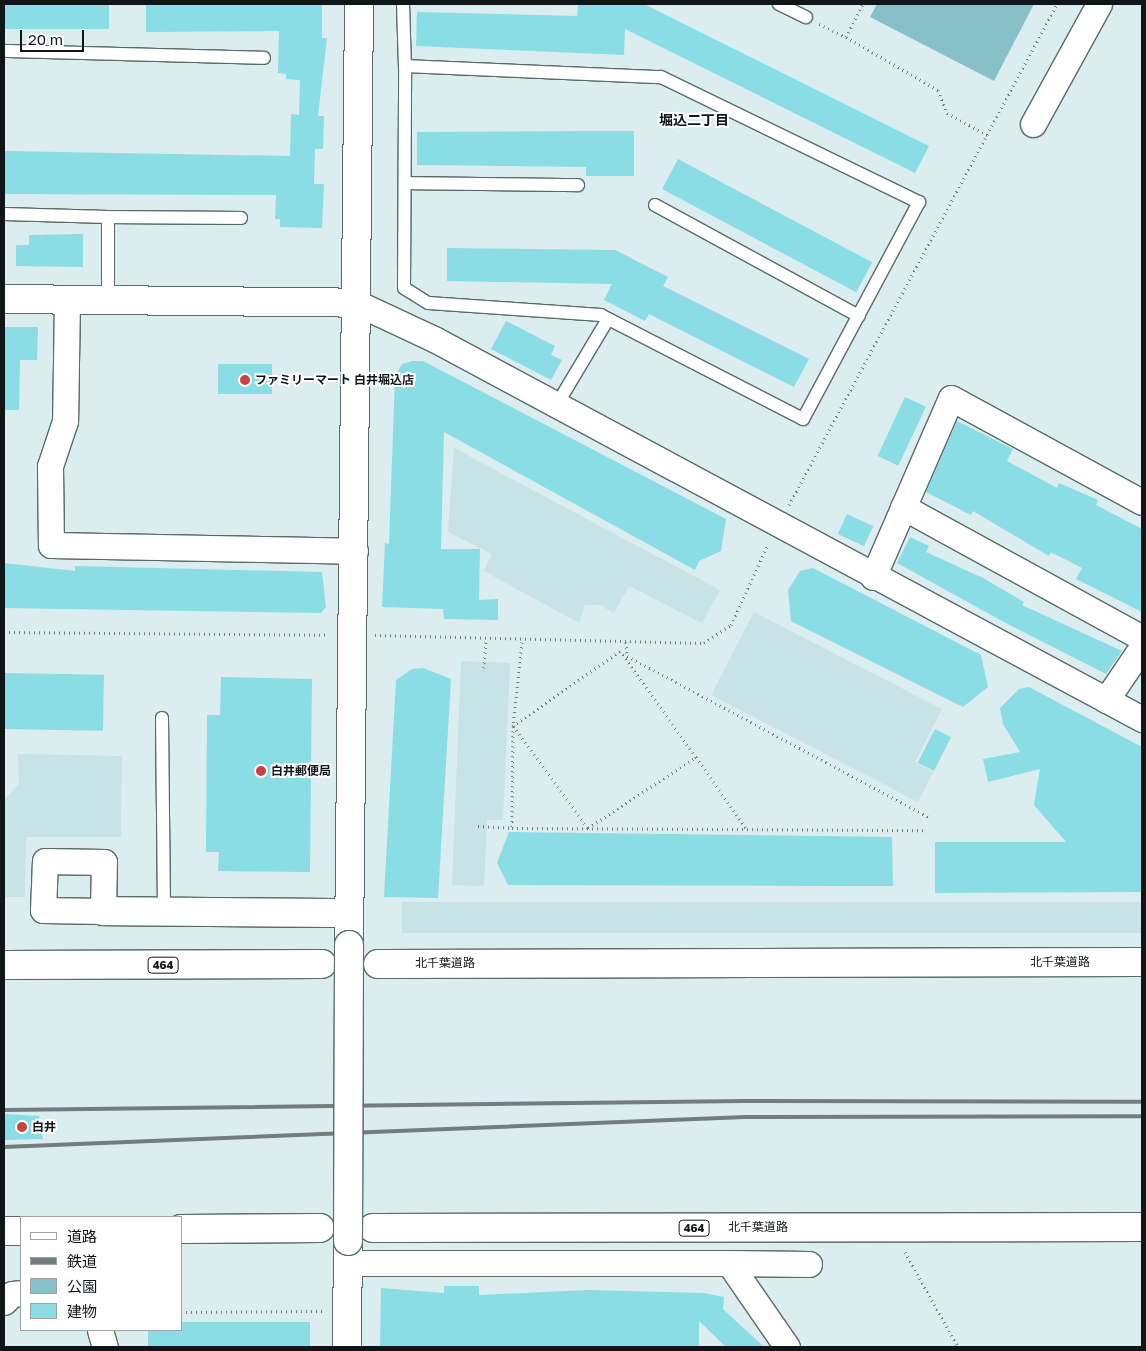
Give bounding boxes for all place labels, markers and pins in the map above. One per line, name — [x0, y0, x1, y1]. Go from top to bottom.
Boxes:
place label: ファミリーマート 白井堀込店 — [255, 373, 414, 387]
marker: ファミリーマート 白井堀込店 — [239, 374, 251, 386]
place label: 白井郵便局 — [271, 764, 331, 778]
marker: 白井郵便局 — [255, 765, 267, 777]
place label: 白井 — [32, 1120, 56, 1134]
marker: 白井 — [16, 1121, 28, 1133]

